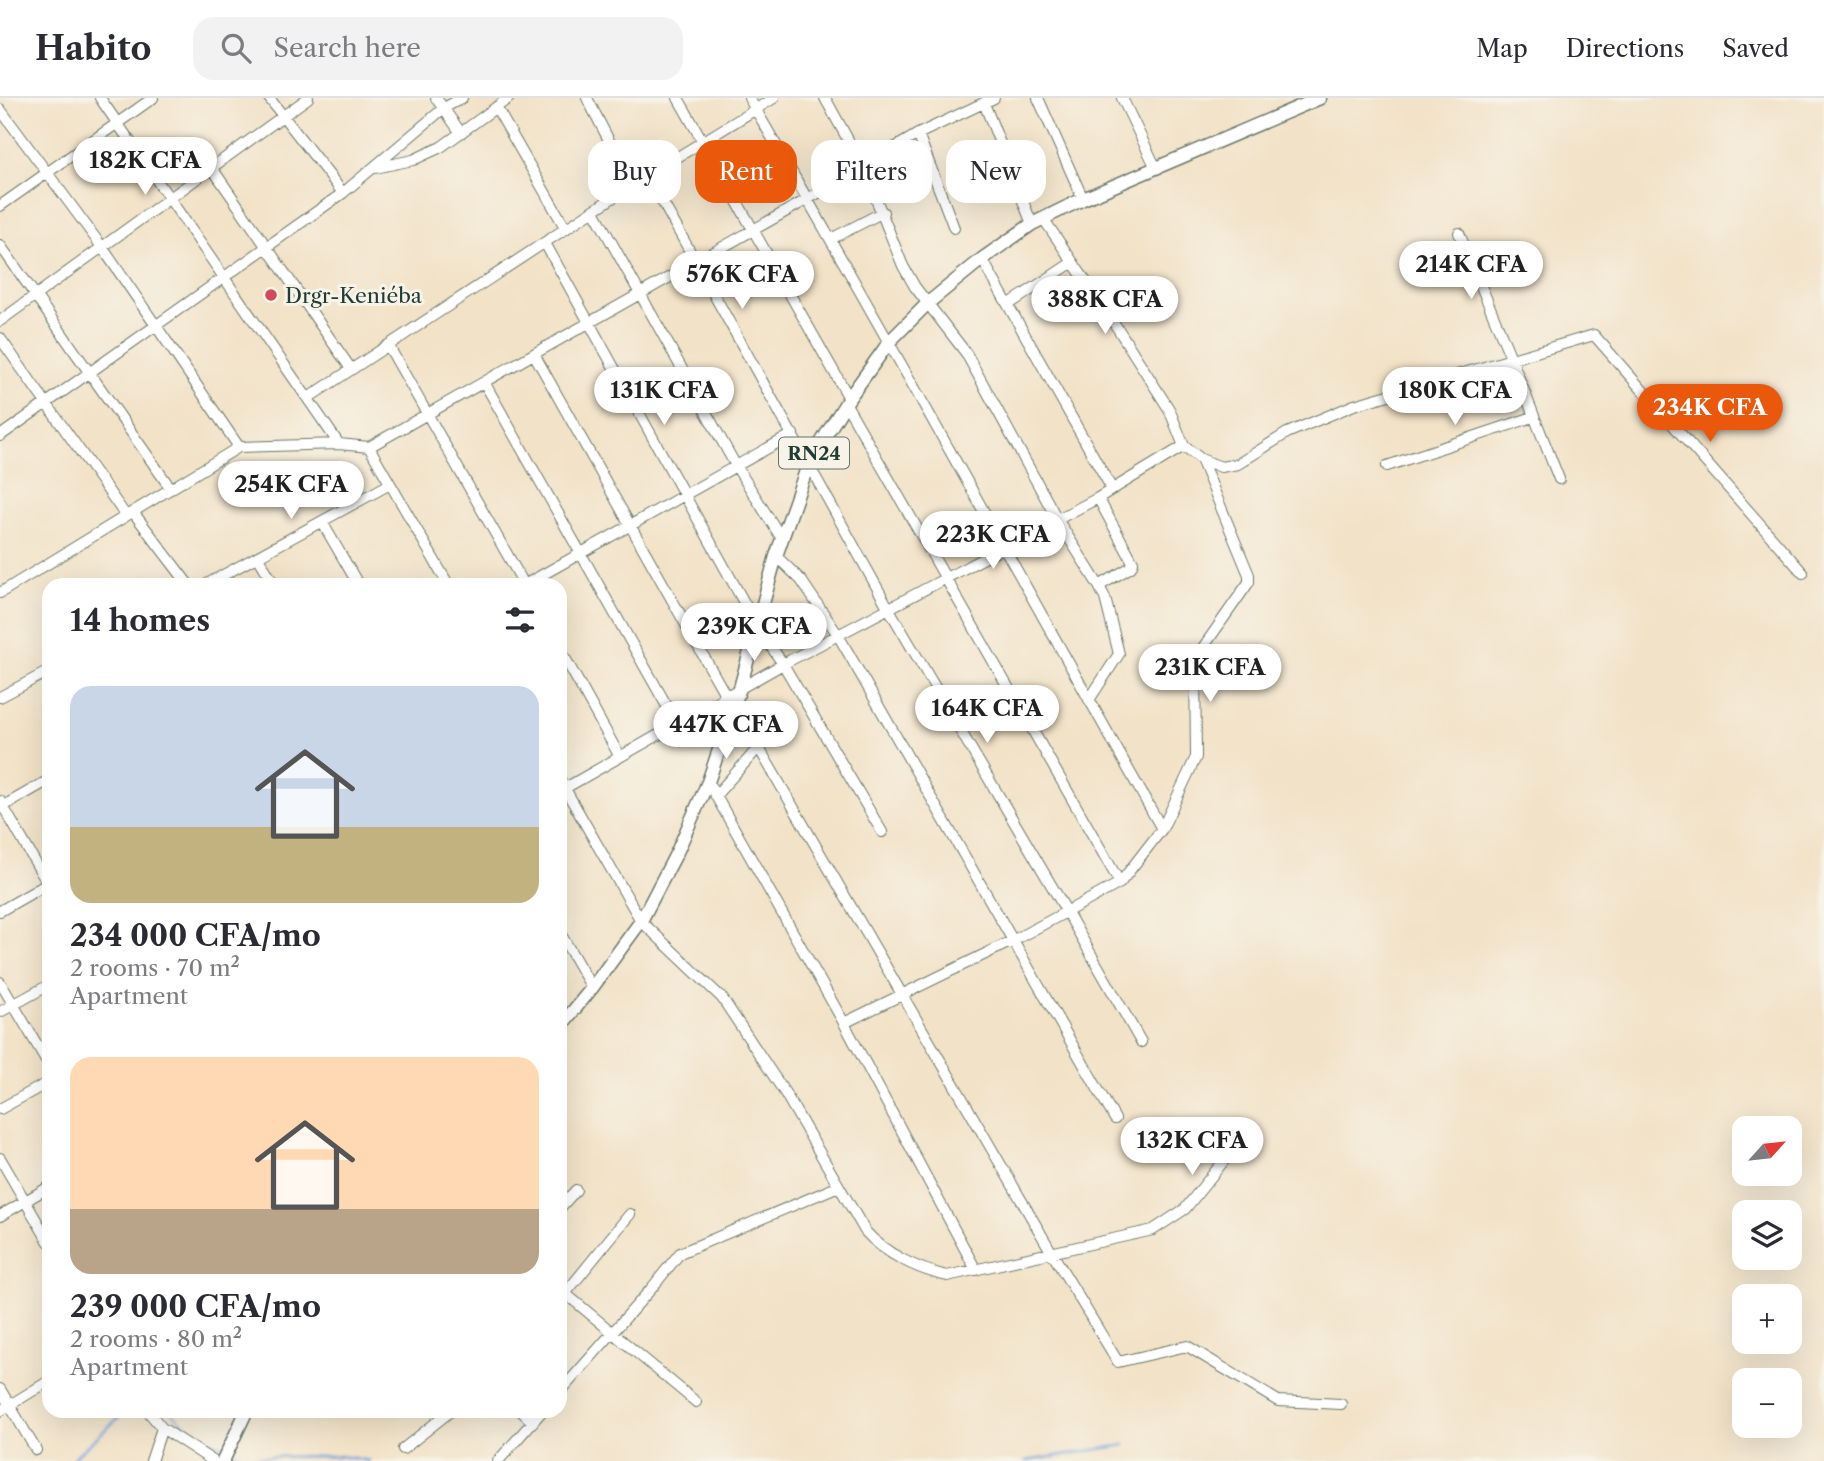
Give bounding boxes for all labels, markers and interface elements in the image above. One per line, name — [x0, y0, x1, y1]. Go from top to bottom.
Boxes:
search box — [193, 17, 683, 80]
text: Habito — [35, 28, 151, 69]
icon: search — [217, 29, 255, 67]
text: Search here — [273, 32, 421, 64]
text: Map — [1476, 34, 1528, 63]
text: Directions — [1566, 34, 1684, 63]
text: Saved — [1722, 34, 1789, 63]
pin: 182K CFA — [73, 138, 217, 197]
chip: Buy — [588, 140, 681, 203]
chip: Rent — [695, 140, 797, 203]
chip: Filters — [811, 140, 932, 203]
chip: New — [946, 140, 1046, 203]
text: 182K CFA — [89, 146, 201, 174]
pin: 214K CFA — [1399, 242, 1543, 301]
text: 214K CFA — [1415, 250, 1527, 278]
pin: 576K CFA — [670, 252, 814, 311]
text: 576K CFA — [686, 260, 798, 288]
pin: 388K CFA — [1033, 276, 1177, 336]
place label: Drgr-Keniéba — [285, 283, 423, 308]
text: 388K CFA — [1047, 285, 1163, 313]
marker: Drgr-Keniéba — [263, 287, 279, 303]
pin: 131K CFA — [592, 368, 736, 427]
pin: 180K CFA — [1383, 368, 1527, 427]
text: 131K CFA — [610, 376, 718, 404]
text: 180K CFA — [1398, 376, 1512, 404]
pin: 234K CFA — [1638, 384, 1782, 444]
text: 234K CFA — [1653, 393, 1767, 421]
road number: RN24 — [779, 438, 849, 468]
pin: 254K CFA — [219, 462, 363, 521]
text: 254K CFA — [234, 470, 348, 498]
pin: 223K CFA — [921, 512, 1065, 571]
text: 223K CFA — [936, 520, 1050, 548]
icon: filters — [501, 601, 539, 639]
text: 14 homes — [70, 602, 210, 639]
pin: 239K CFA — [682, 603, 826, 663]
text: 239K CFA — [697, 612, 811, 640]
pin: 231K CFA — [1138, 644, 1282, 704]
text: 231K CFA — [1154, 653, 1266, 681]
pin: 164K CFA — [915, 686, 1059, 745]
text: 164K CFA — [931, 694, 1043, 722]
pin: 447K CFA — [654, 702, 798, 761]
text: 447K CFA — [669, 710, 783, 738]
icon: home — [242, 731, 368, 857]
text: 234 000 CFA/mo — [70, 917, 321, 954]
text: 2 rooms · 70 m² — [70, 954, 240, 982]
text: Apartment — [70, 982, 188, 1010]
icon: home — [242, 1102, 368, 1228]
north arrow — [1732, 1116, 1802, 1186]
map controls — [1732, 1116, 1802, 1438]
pin: 132K CFA — [1120, 1118, 1264, 1177]
text: 132K CFA — [1136, 1126, 1248, 1154]
button: layers — [1732, 1200, 1802, 1270]
button: + — [1732, 1284, 1802, 1354]
text: 239 000 CFA/mo — [70, 1288, 321, 1325]
text: 2 rooms · 80 m² — [70, 1325, 242, 1353]
text: Apartment — [70, 1353, 188, 1381]
button: − — [1732, 1368, 1802, 1438]

